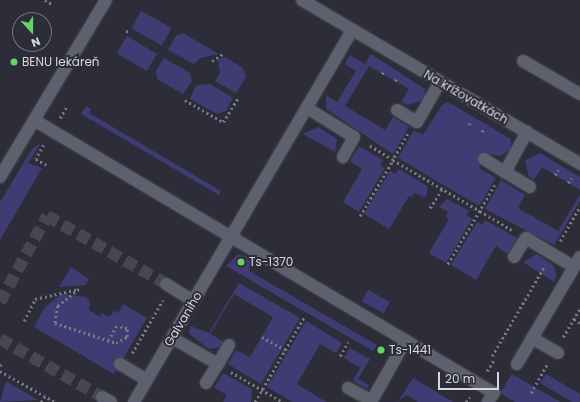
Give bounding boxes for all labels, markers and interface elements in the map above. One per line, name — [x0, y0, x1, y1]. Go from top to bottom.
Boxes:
north arrow — [12, 12, 52, 52]
text: N — [29, 33, 43, 51]
place label: BENU lekáreň — [22, 55, 100, 69]
marker: BENU lekáreň — [9, 57, 19, 67]
street label: Na križovatkách — [421, 67, 511, 127]
place label: Ts-1370 — [249, 255, 293, 269]
marker: Ts-1370 — [236, 257, 246, 267]
street label: Galvaniho — [161, 289, 205, 349]
place label: Ts-1441 — [389, 343, 431, 357]
marker: Ts-1441 — [376, 345, 386, 355]
scale bar — [440, 364, 501, 390]
text: 20 m — [445, 370, 475, 387]

